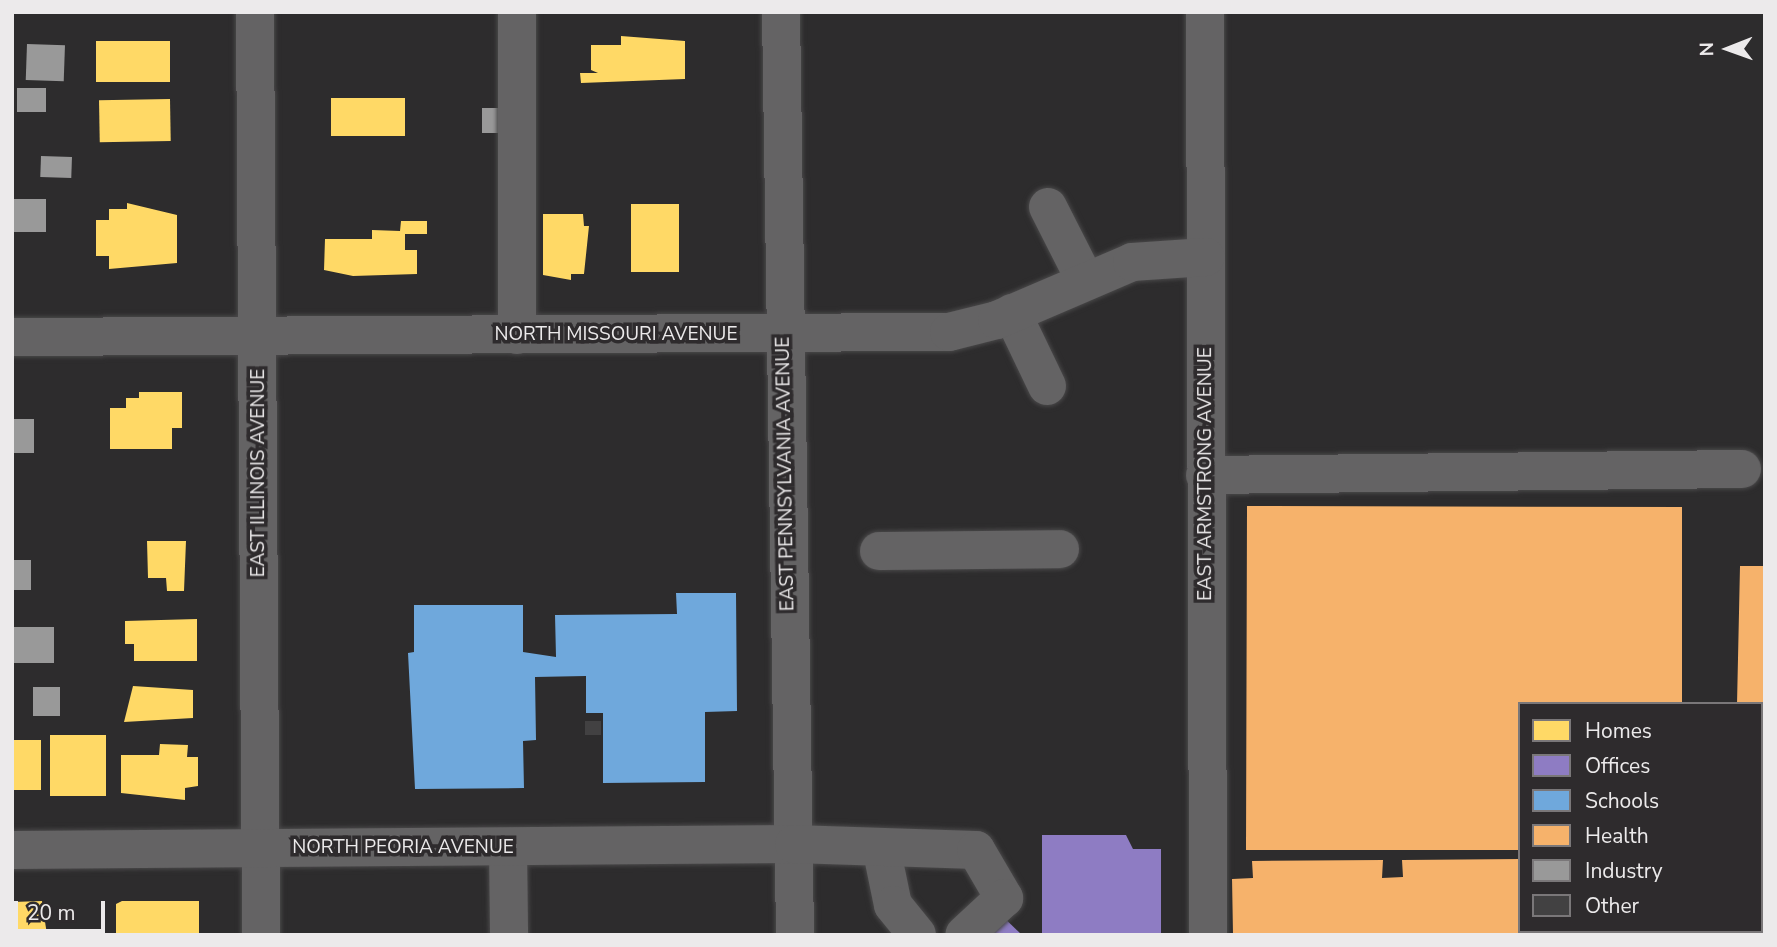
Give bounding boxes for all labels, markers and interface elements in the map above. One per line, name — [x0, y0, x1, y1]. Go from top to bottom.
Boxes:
north arrow — [1693, 14, 1763, 84]
text: N — [1694, 42, 1720, 57]
street label: NORTH MISSOURI AVENUE — [494, 324, 738, 346]
street label: EAST PENNSYLVANIA AVENUE — [772, 337, 800, 611]
street label: EAST ARMSTRONG AVENUE — [1195, 347, 1217, 601]
street label: EAST ILLINOIS AVENUE — [248, 369, 270, 577]
legend — [1518, 702, 1763, 933]
text: Homes — [1585, 717, 1652, 745]
text: Offices — [1585, 752, 1650, 780]
text: Schools — [1585, 787, 1659, 815]
text: Health — [1585, 822, 1649, 850]
street label: NORTH PEORIA AVENUE — [292, 837, 514, 859]
text: Industry — [1585, 857, 1663, 885]
scale bar — [18, 888, 108, 932]
text: Other — [1585, 892, 1639, 920]
text: 20 m — [27, 899, 76, 927]

